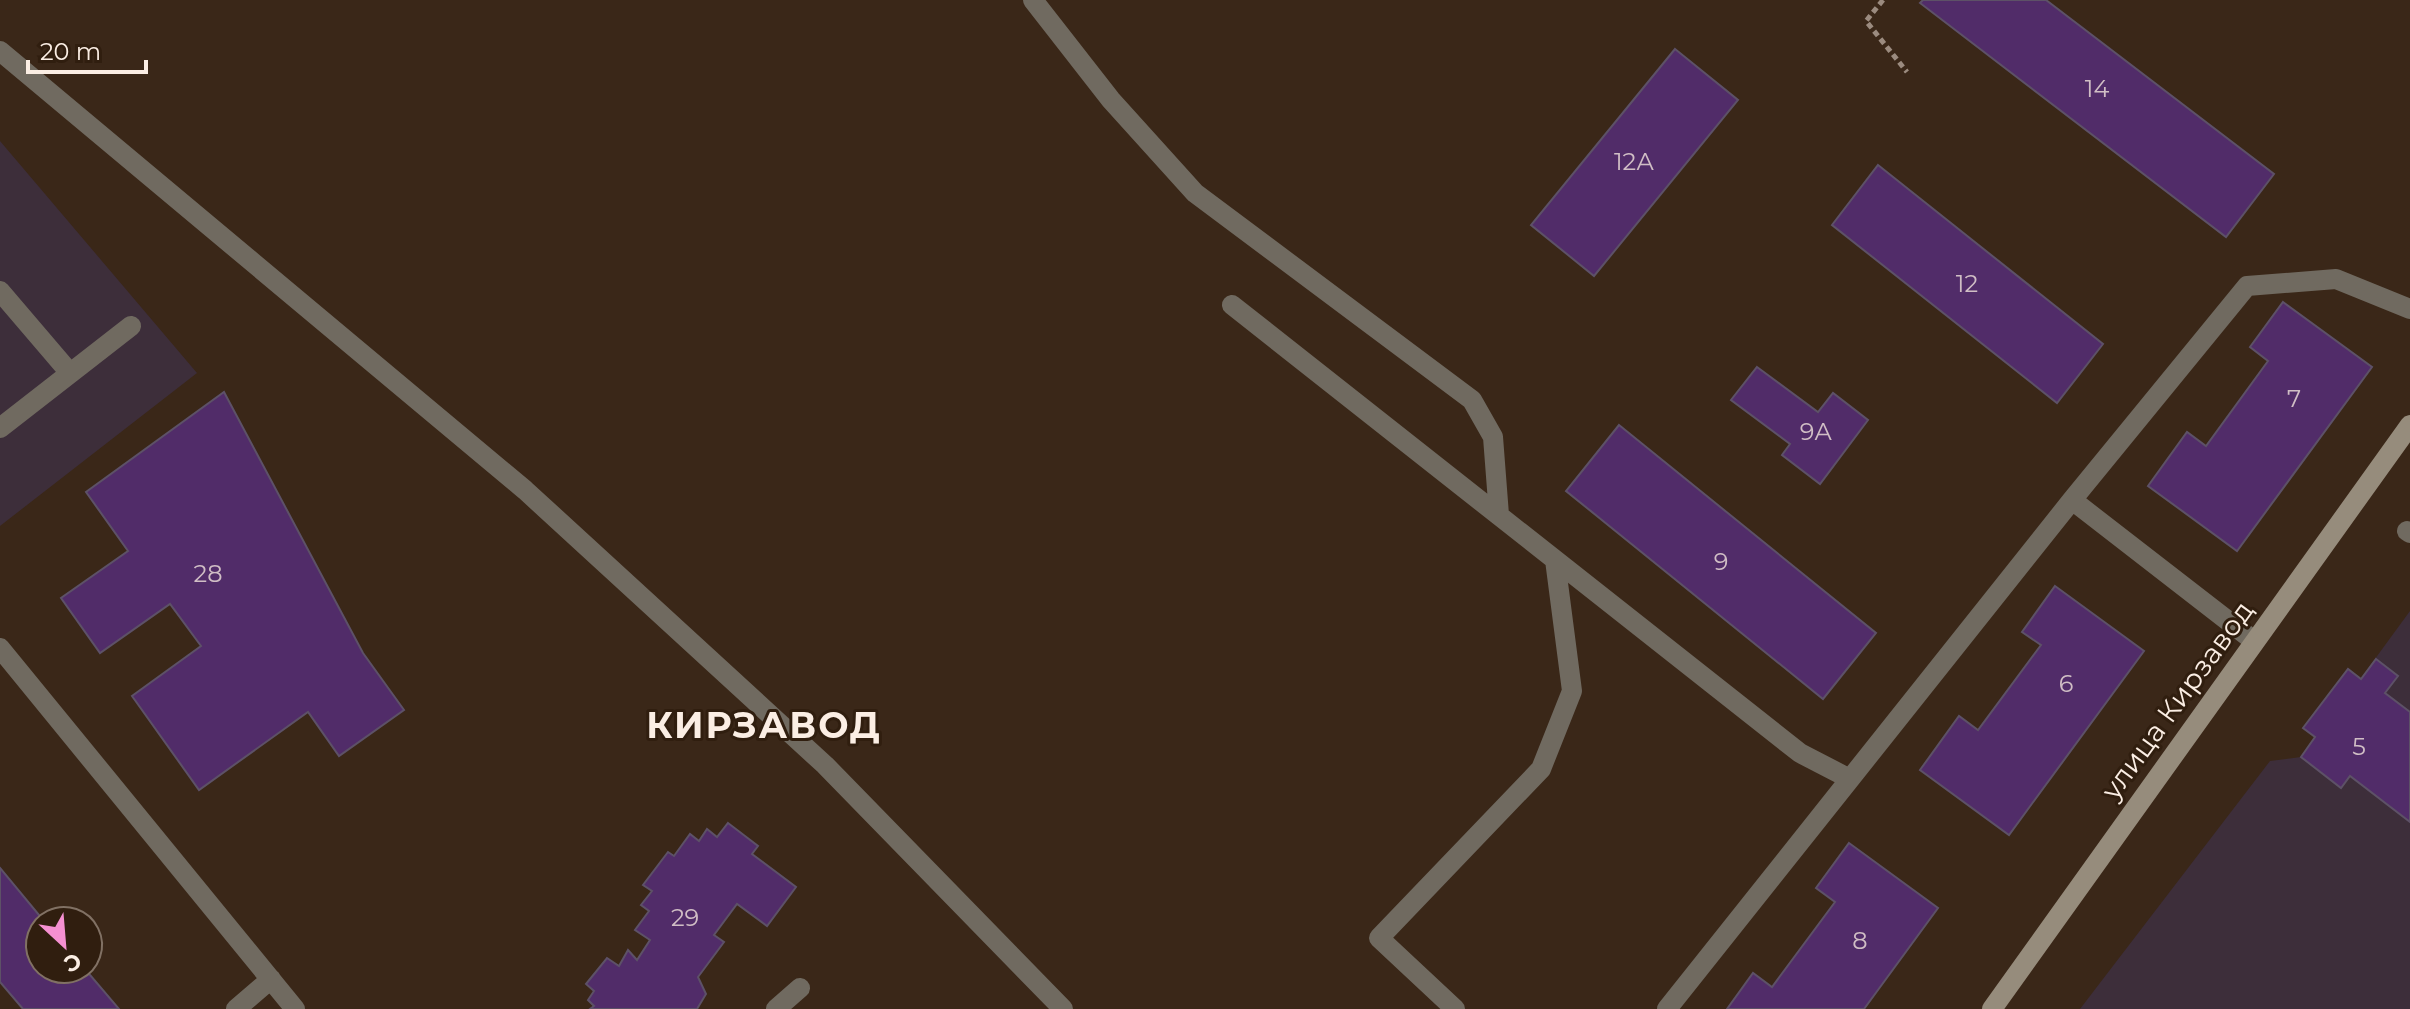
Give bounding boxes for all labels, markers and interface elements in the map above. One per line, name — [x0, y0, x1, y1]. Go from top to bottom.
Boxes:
scale bar — [28, 24, 146, 74]
text: 20 m — [40, 37, 101, 66]
house number: 14 — [2085, 74, 2109, 103]
house number: 12А — [1614, 147, 1654, 176]
house number: 12 — [1956, 269, 1978, 298]
house number: 7 — [2287, 384, 2301, 413]
house number: 9А — [1800, 417, 1832, 446]
house number: 9 — [1714, 547, 1728, 576]
house number: 28 — [194, 559, 222, 588]
street label: улица Кирзавод — [2093, 594, 2260, 807]
house number: 6 — [2059, 669, 2073, 698]
district label: КИРЗАВОД — [646, 703, 882, 747]
house number: 5 — [2352, 732, 2366, 761]
house number: 29 — [671, 903, 699, 932]
north arrow — [24, 905, 104, 985]
house number: 8 — [1852, 926, 1868, 955]
text: С — [59, 947, 86, 978]

